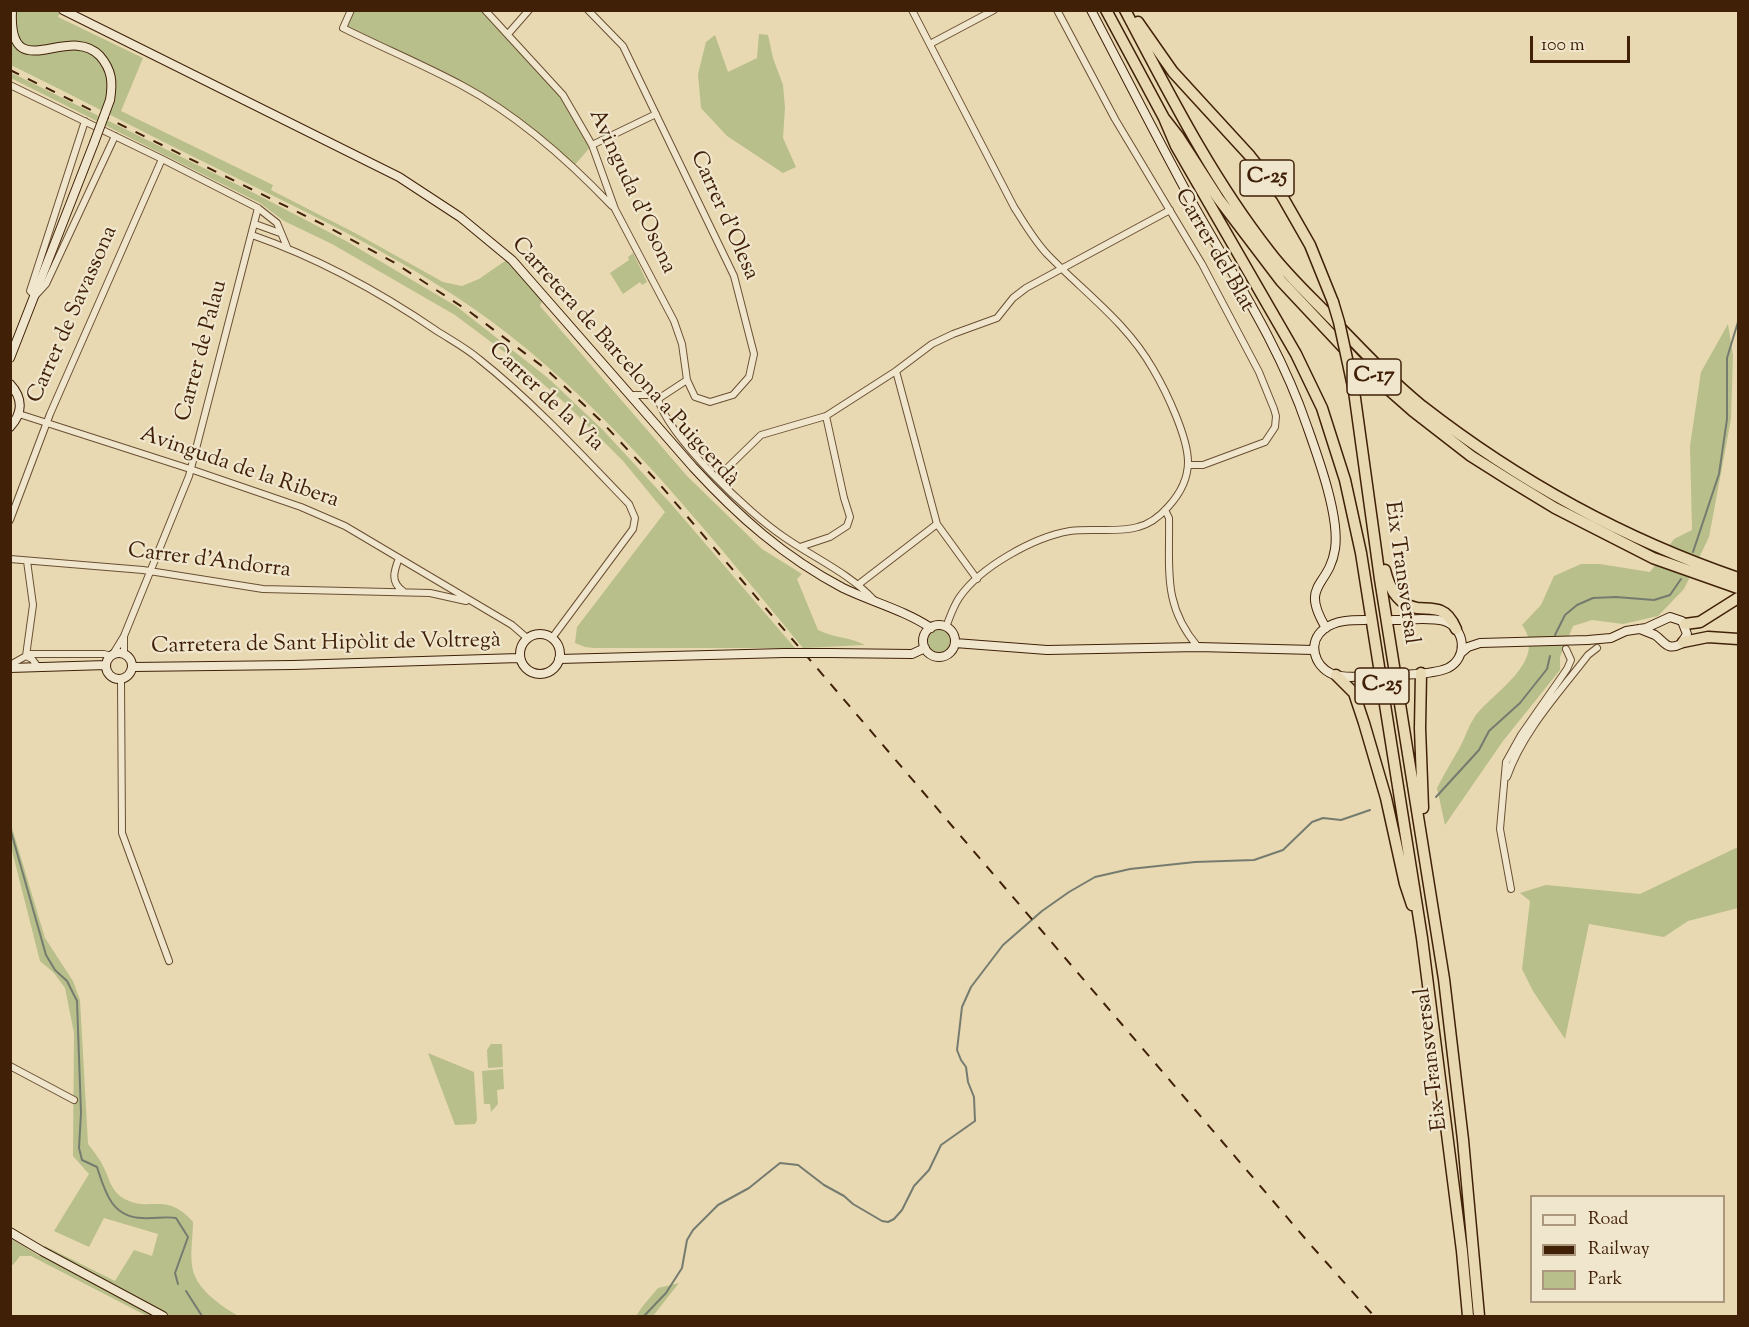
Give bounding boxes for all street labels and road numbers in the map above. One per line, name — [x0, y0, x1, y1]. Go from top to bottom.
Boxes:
street label: Avinguda d'Osona — [581, 106, 681, 278]
street label: Carrer d'Olesa — [683, 147, 763, 285]
road number: C-25 — [1240, 160, 1294, 196]
street label: Carrer del Blat — [1167, 185, 1259, 317]
street label: Carrer de Savassona — [23, 222, 125, 408]
street label: Carretera de Barcelona a Puigcerdà — [505, 233, 743, 493]
street label: Carrer de Palau — [171, 278, 235, 424]
street label: Carrer de la Via — [482, 338, 608, 458]
road number: C-17 — [1347, 359, 1401, 395]
street label: Avinguda de la Ribera — [136, 423, 342, 515]
street label: Eix Transversal — [1377, 500, 1423, 646]
street label: Carrer d'Andorra — [126, 539, 292, 585]
street label: Carretera de Sant Hipòlit de Voltregà — [151, 629, 501, 661]
road number: C-25 — [1355, 668, 1409, 704]
street label: Eix Transversal — [1411, 986, 1455, 1132]

